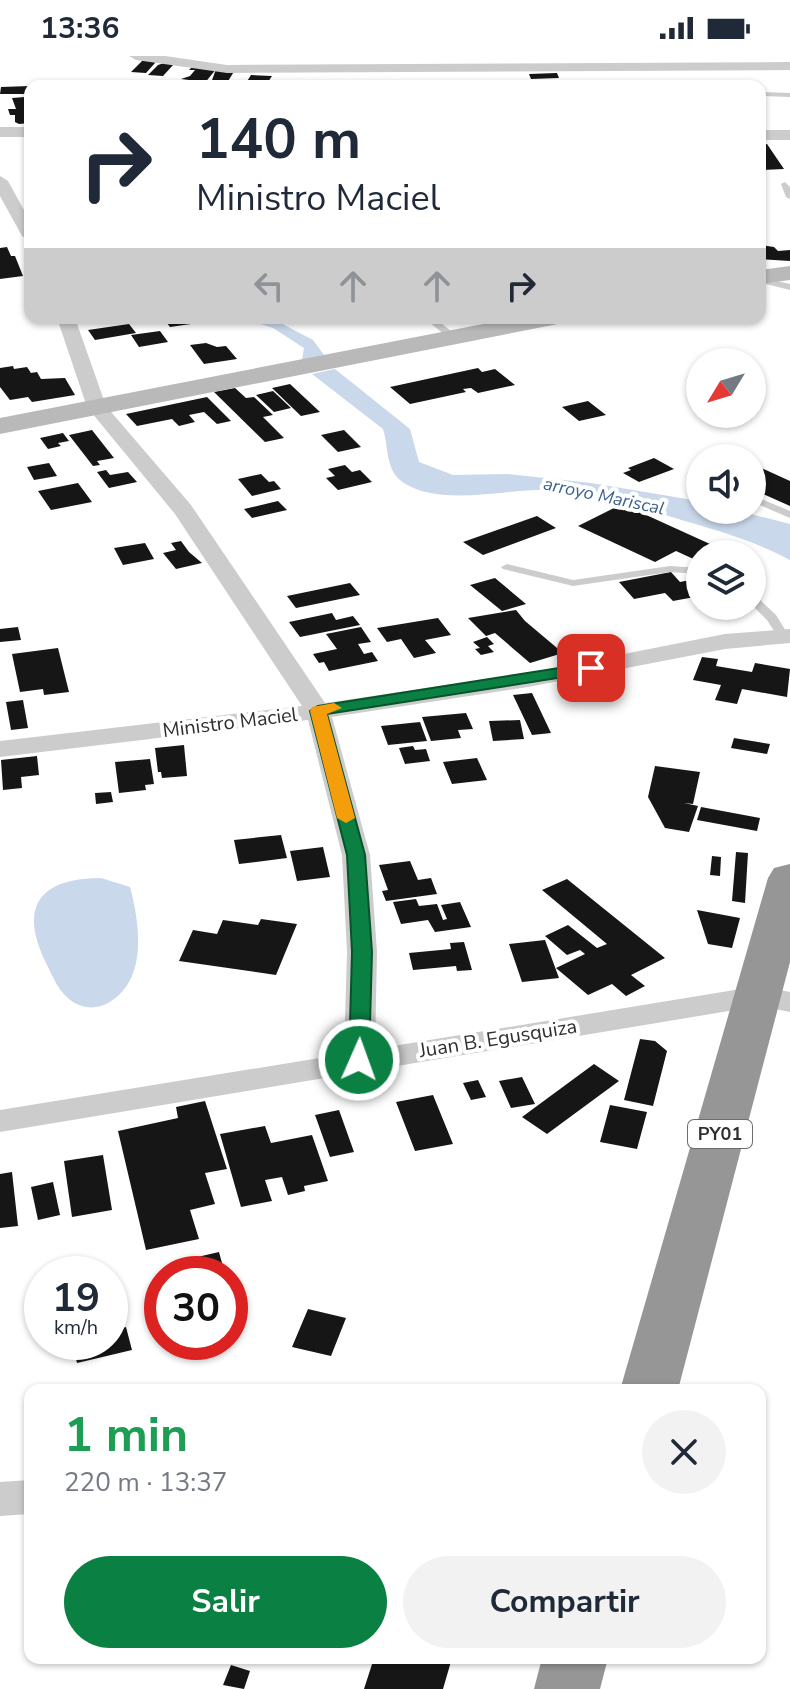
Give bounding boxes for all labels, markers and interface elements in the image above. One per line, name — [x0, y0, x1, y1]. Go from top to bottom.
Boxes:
text: 13:36 — [40, 8, 119, 49]
text: 140 m — [196, 101, 361, 178]
icon: right — [64, 112, 168, 216]
text: Ministro Maciel — [196, 174, 440, 223]
icon: left — [247, 264, 291, 308]
icon: ahead — [331, 264, 375, 308]
icon: ahead — [415, 264, 459, 308]
icon: right — [499, 264, 543, 308]
north arrow — [686, 348, 766, 428]
map controls — [686, 348, 766, 620]
button: sound — [686, 444, 766, 524]
water label: arroyo Mariscal — [541, 471, 667, 521]
button: layers — [686, 540, 766, 620]
pin — [557, 634, 625, 702]
icon: arrive — [569, 646, 613, 690]
street label: Ministro Maciel — [161, 701, 299, 744]
street label: Juan B. Egusquiza — [416, 1013, 579, 1064]
position arrow — [317, 1018, 401, 1102]
road number: PY01 — [688, 1120, 752, 1148]
speed limit sign: 30 — [144, 1256, 248, 1360]
text: 19 — [52, 1271, 100, 1325]
text: km/h — [54, 1314, 98, 1341]
text: 1 min — [64, 1402, 188, 1468]
button: close — [642, 1410, 726, 1494]
text: 220 m · 13:37 — [64, 1465, 227, 1500]
button: Salir — [64, 1556, 387, 1648]
button: Compartir — [403, 1556, 726, 1648]

